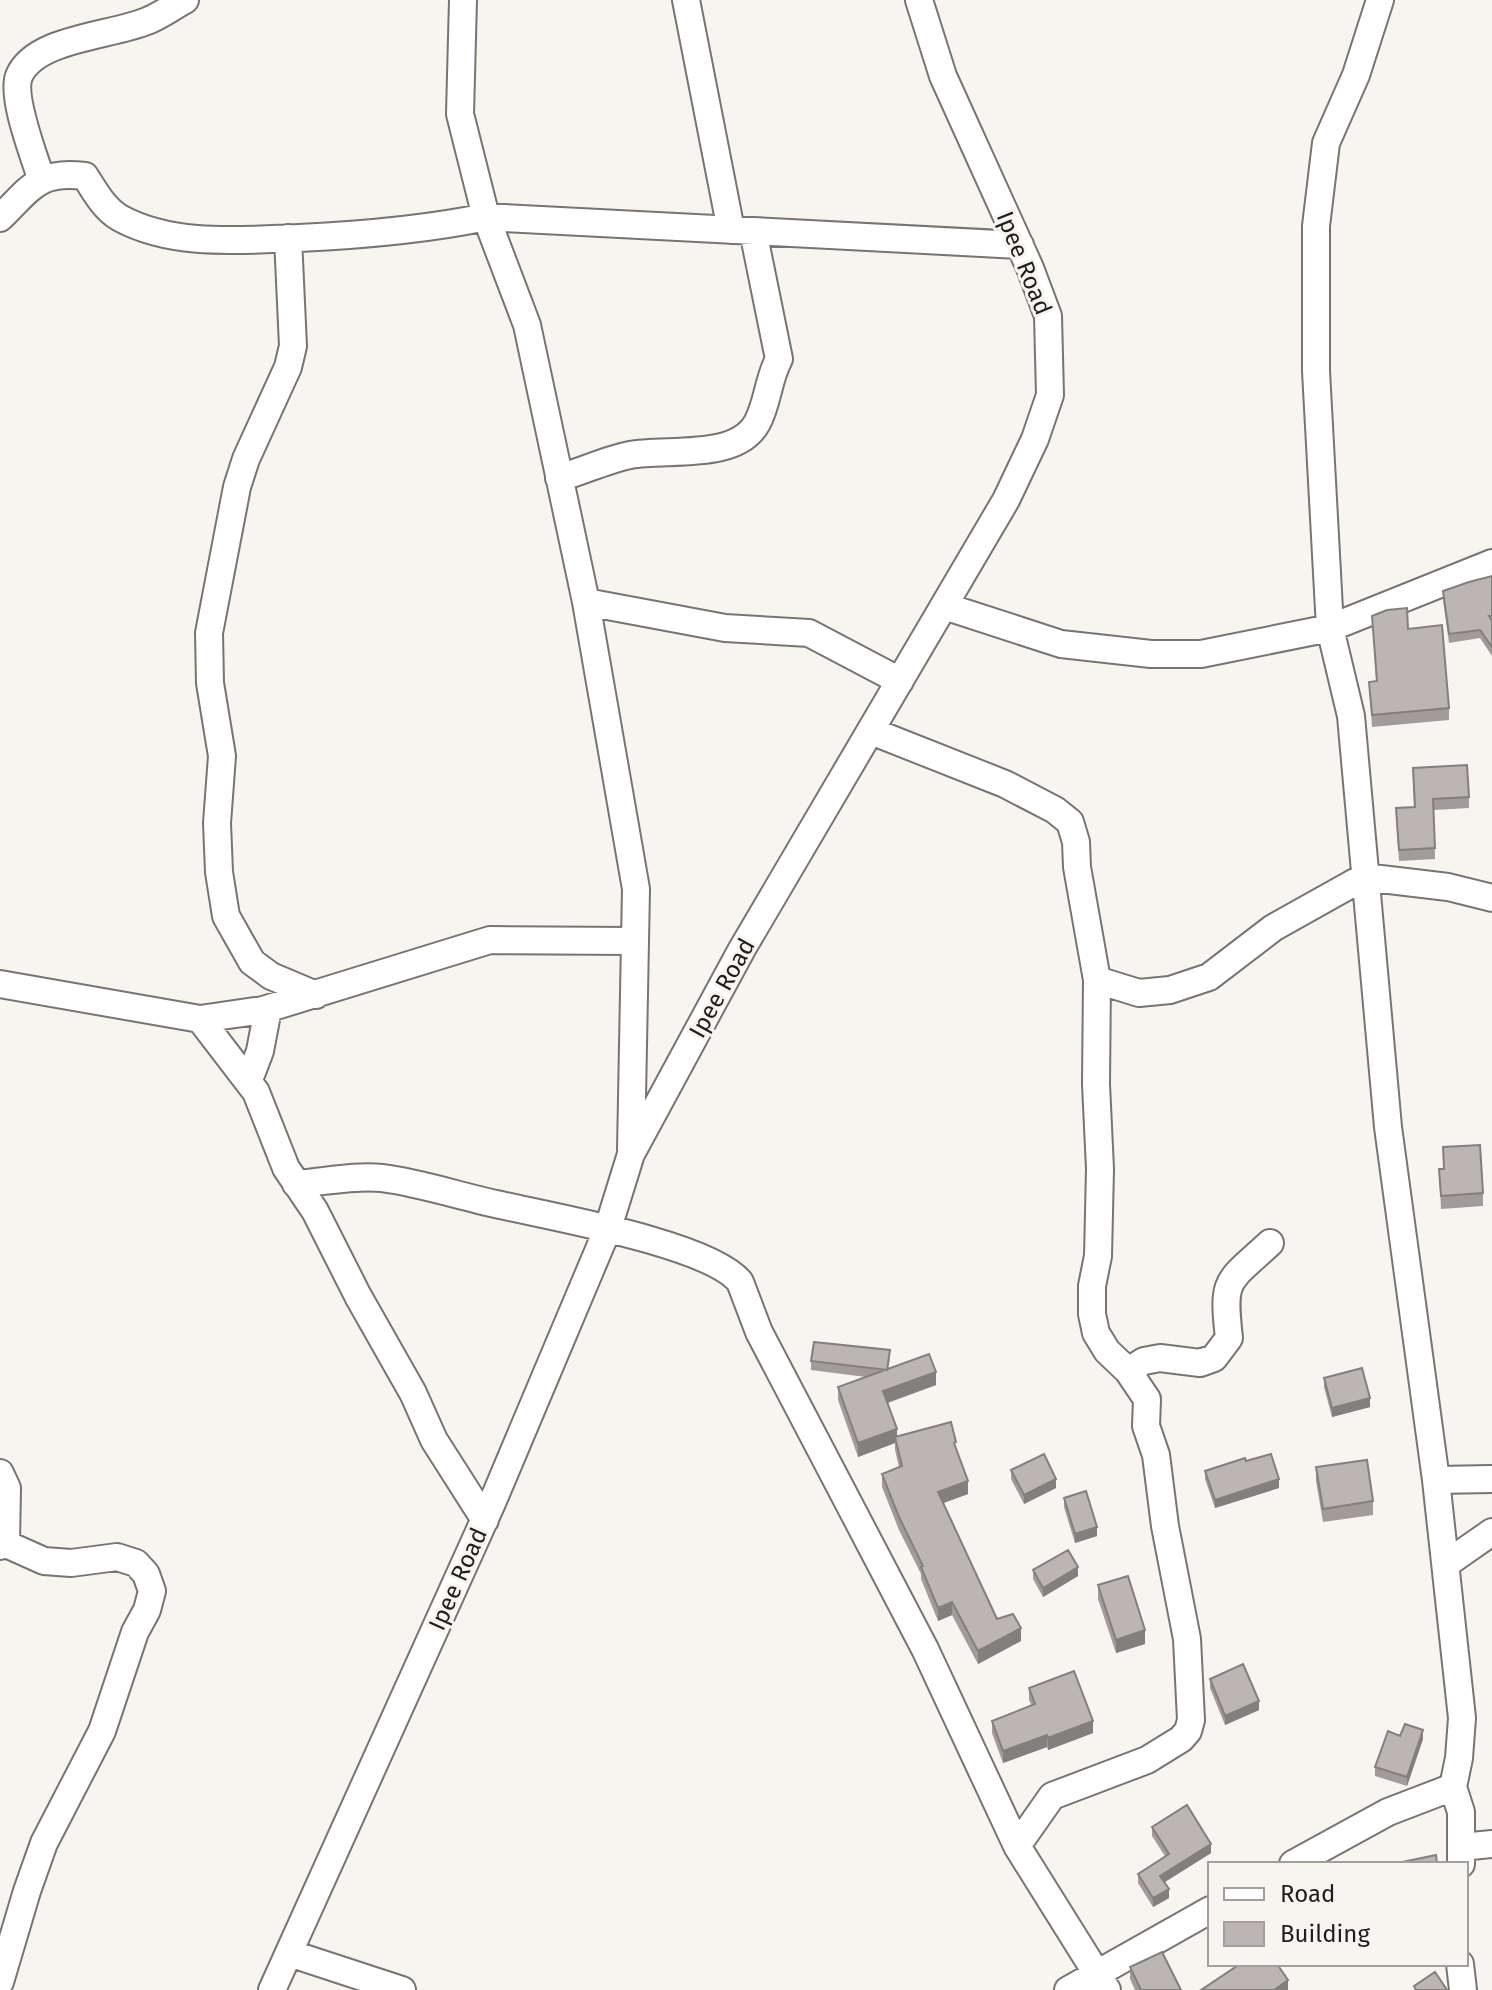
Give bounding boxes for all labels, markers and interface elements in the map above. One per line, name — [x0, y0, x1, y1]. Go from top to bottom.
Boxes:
street label: Ipee Road — [991, 207, 1057, 319]
street label: Ipee Road — [683, 933, 761, 1043]
street label: Ipee Road — [423, 1523, 493, 1635]
legend — [1208, 1862, 1468, 1966]
text: Road — [1280, 1880, 1335, 1908]
text: Building — [1280, 1920, 1370, 1948]

